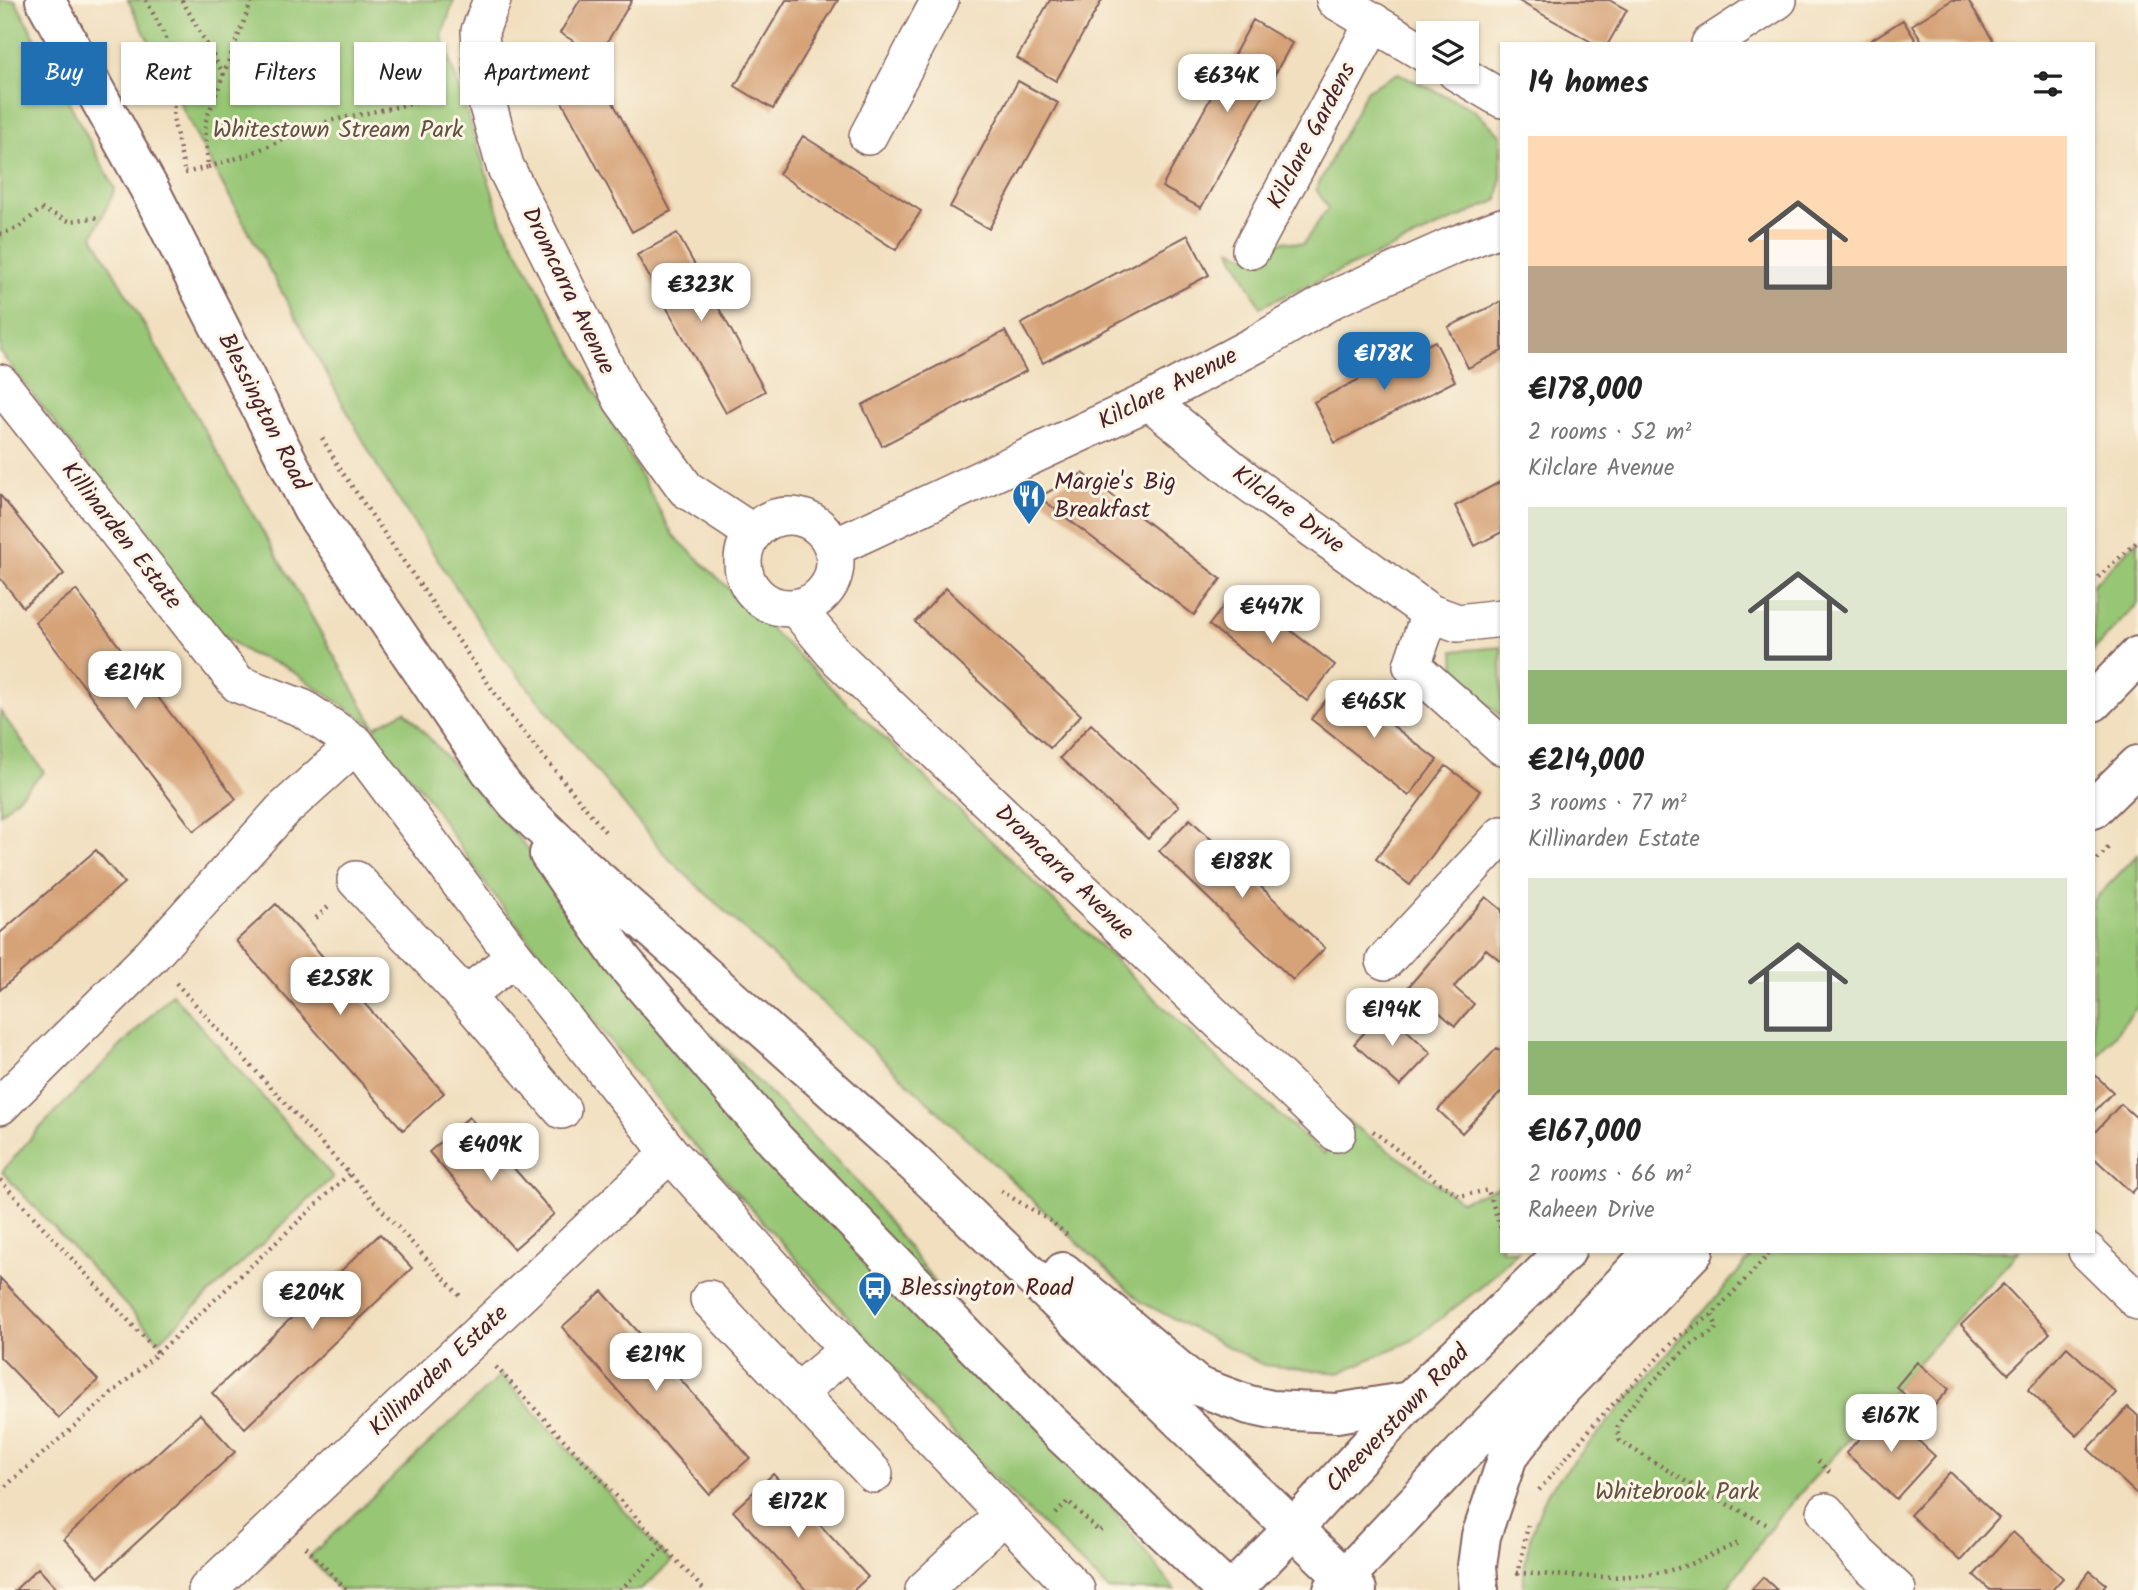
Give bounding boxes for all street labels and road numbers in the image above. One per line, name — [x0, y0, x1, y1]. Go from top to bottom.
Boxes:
street label: Kilclare Gardens — [1257, 55, 1367, 217]
street label: Dromcarra Avenue — [510, 200, 626, 382]
street label: Blessington Road — [206, 326, 320, 499]
street label: Kilclare Avenue — [1091, 337, 1245, 441]
street label: Killinarden Estate — [50, 453, 192, 619]
street label: Kilclare Drive — [1223, 455, 1353, 565]
street label: Dromcarra Avenue — [985, 795, 1143, 951]
street label: Killinarden Estate — [360, 1295, 518, 1446]
street label: Cheeverstown Road — [1316, 1335, 1480, 1503]

